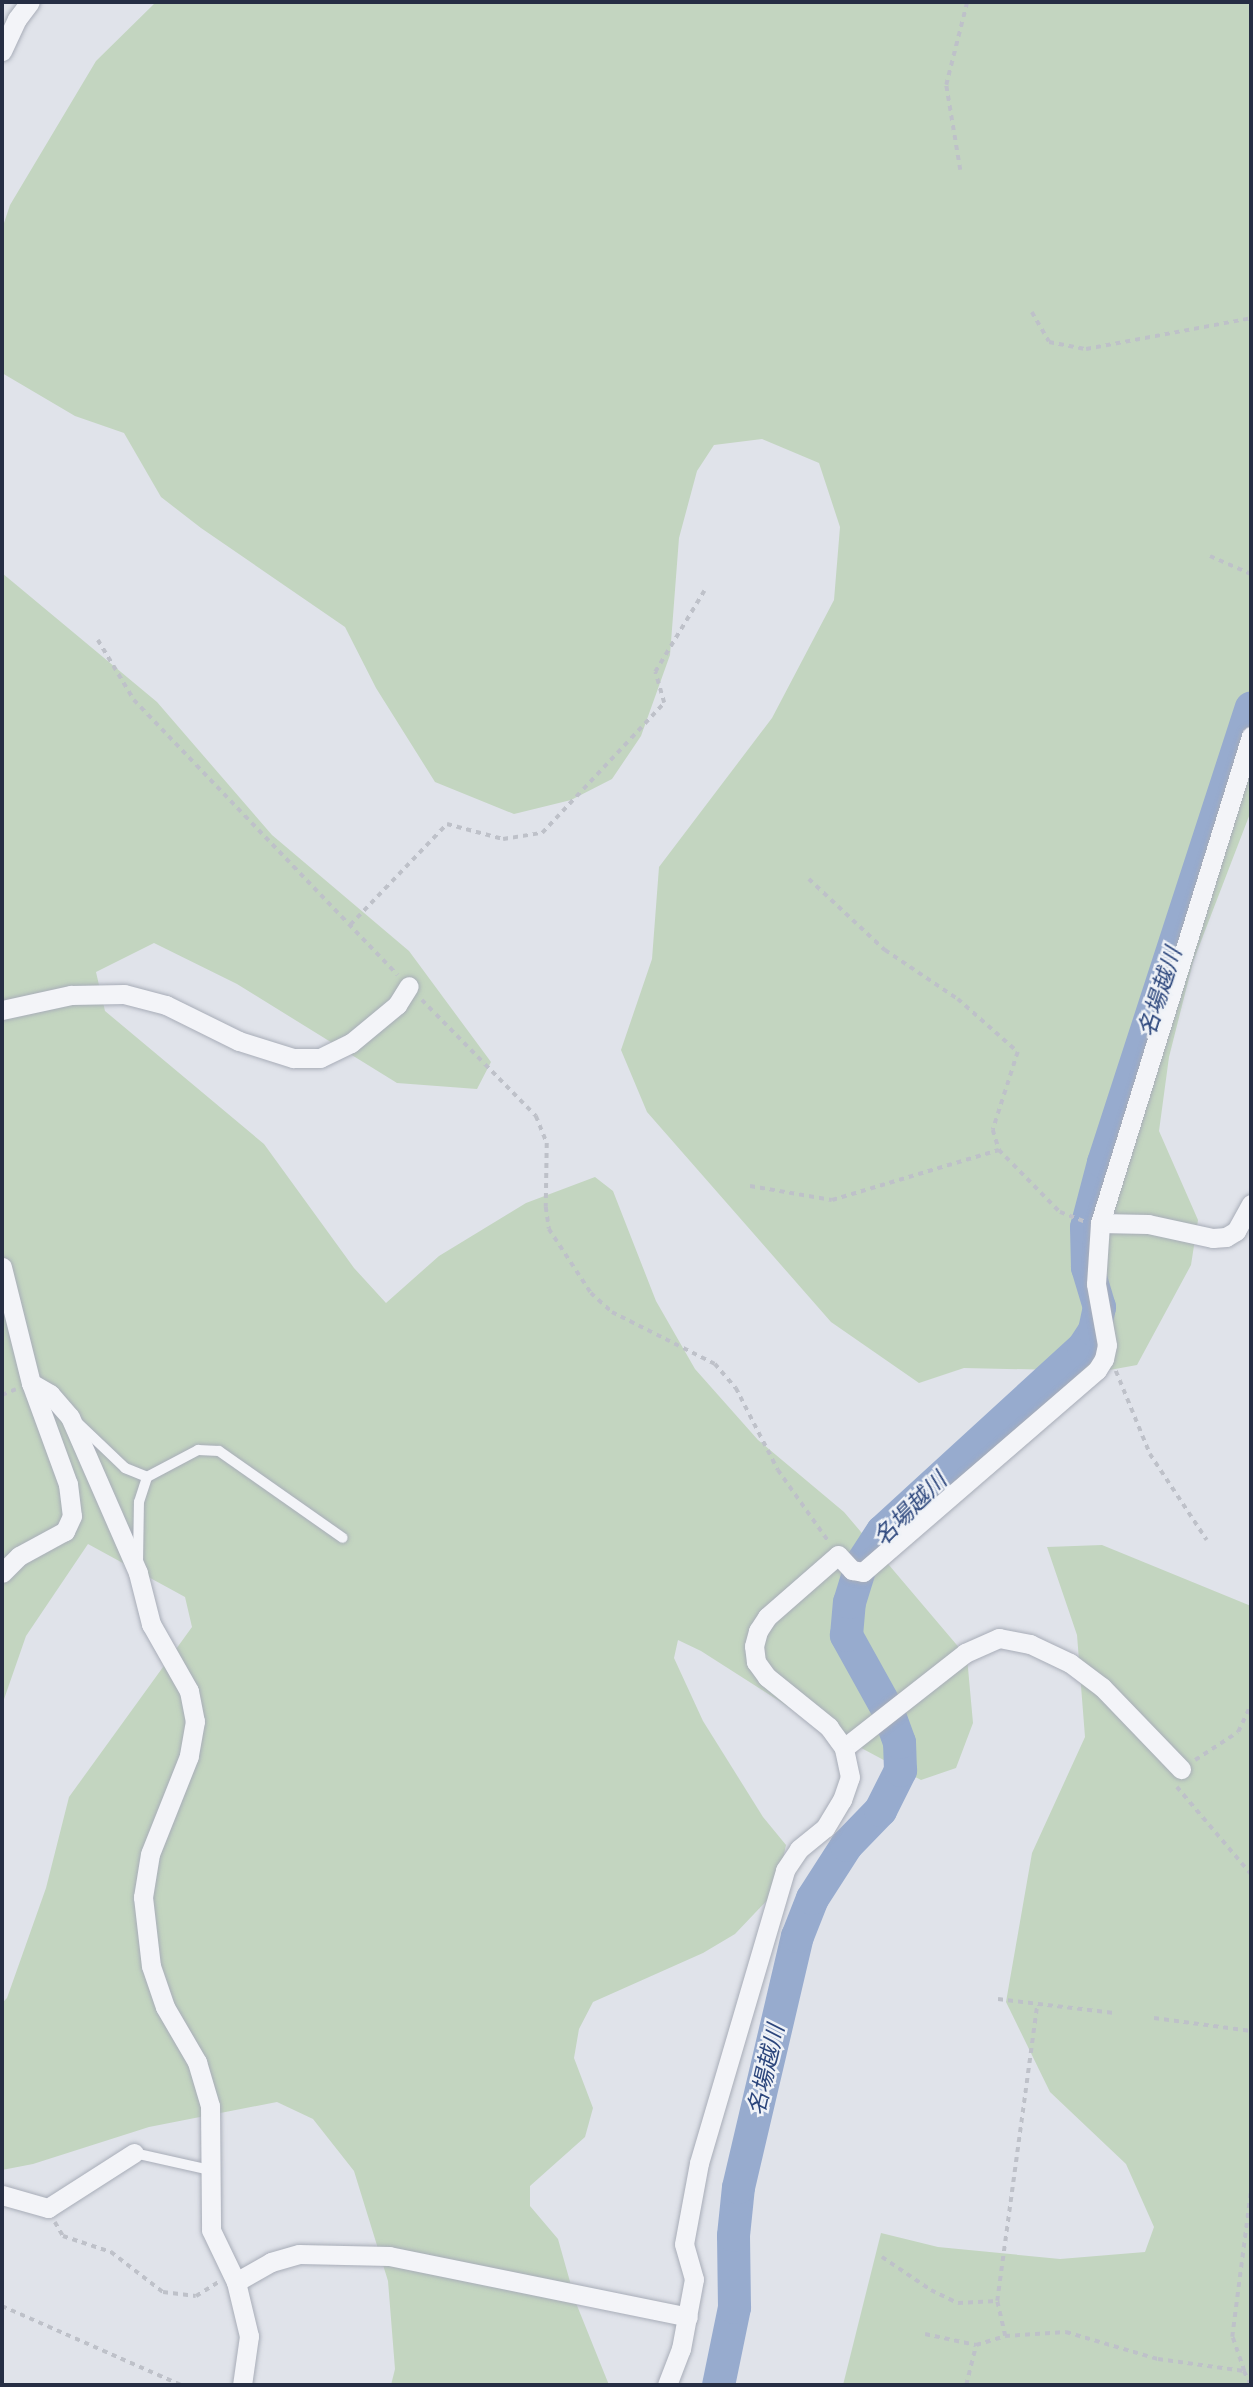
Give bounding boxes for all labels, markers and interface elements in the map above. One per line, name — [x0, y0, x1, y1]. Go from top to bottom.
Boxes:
water label: 名場越川 — [1133, 944, 1187, 1040]
water label: 名場越川 — [868, 1467, 952, 1551]
water label: 名場越川 — [742, 2022, 790, 2118]

